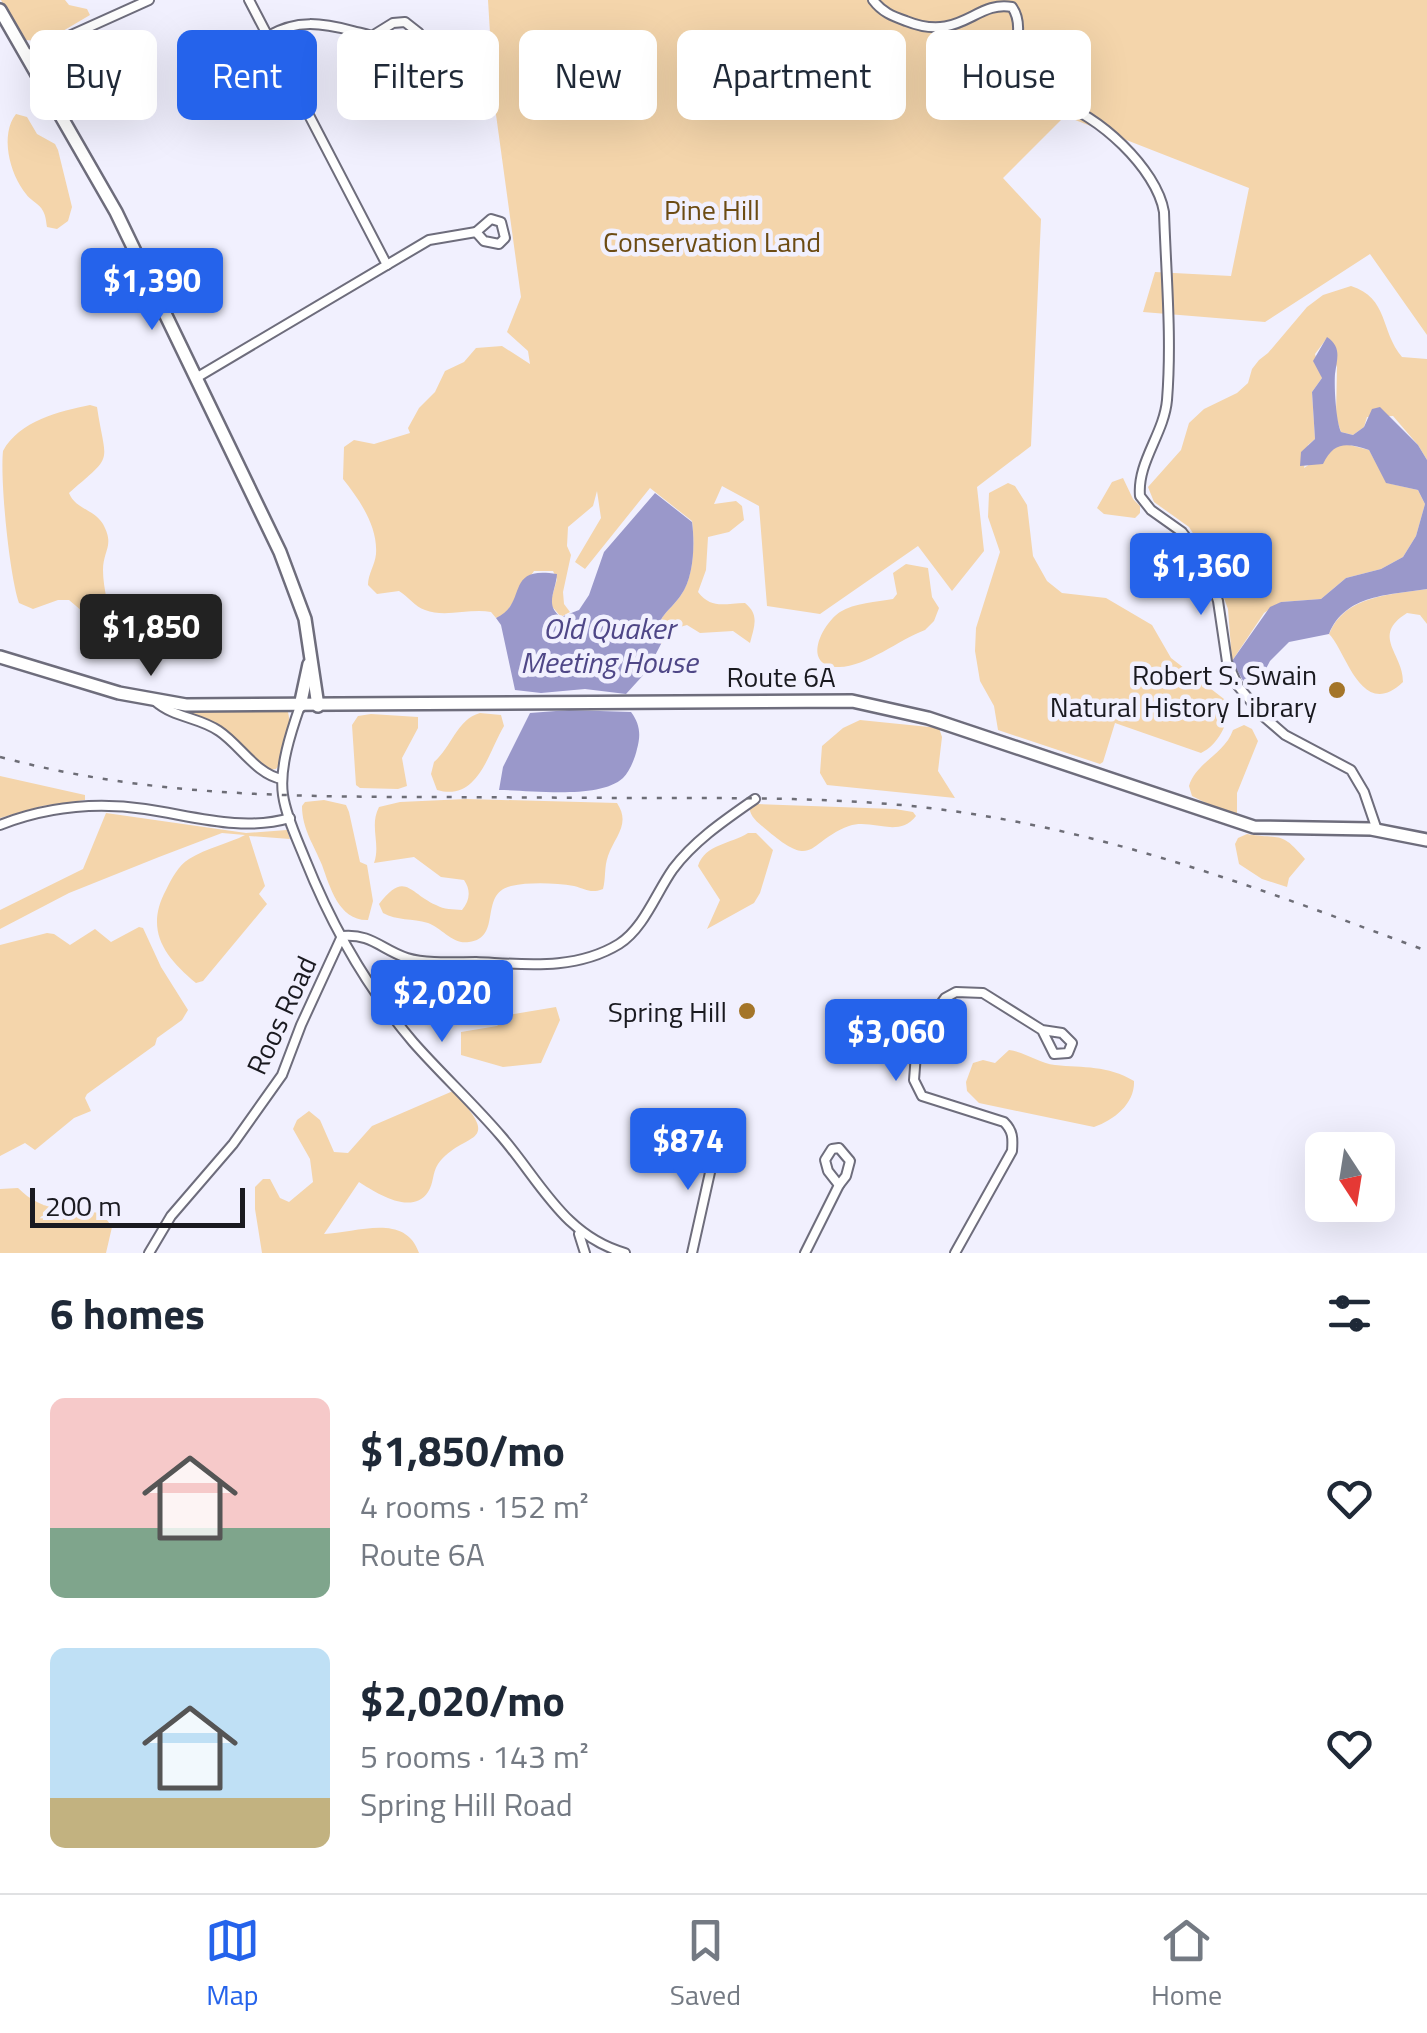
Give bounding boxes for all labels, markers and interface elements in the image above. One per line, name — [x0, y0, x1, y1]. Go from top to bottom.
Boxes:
chip: Buy — [30, 30, 157, 120]
chip: Rent — [177, 30, 317, 120]
chip: Filters — [337, 30, 499, 120]
chip: New — [519, 30, 657, 120]
chip: Apartment — [677, 30, 906, 120]
chip: House — [926, 30, 1091, 120]
park label: Pine Hill Conservation Land — [603, 188, 821, 263]
pin: $1,390 — [71, 248, 233, 333]
text: $1,390 — [103, 256, 201, 304]
pin: $1,360 — [1120, 533, 1282, 618]
text: $1,360 — [1152, 541, 1250, 589]
pin: $1,850 — [70, 594, 232, 679]
text: $1,850 — [102, 602, 200, 650]
water label: Old Quaker Meeting House — [520, 605, 700, 685]
place label: Robert S. Swain Natural History Library — [1050, 653, 1317, 728]
street label: Route 6A — [726, 655, 836, 698]
marker: Robert S. Swain Natural History Library — [1326, 679, 1348, 701]
street label: Roos Road — [235, 949, 327, 1081]
pin: $2,020 — [361, 960, 523, 1045]
text: $2,020 — [393, 968, 491, 1016]
place label: Spring Hill — [608, 990, 727, 1033]
pin: $3,060 — [815, 999, 977, 1084]
marker: Spring Hill — [736, 1000, 758, 1022]
text: $3,060 — [847, 1007, 945, 1055]
pin: $874 — [629, 1108, 747, 1193]
text: $874 — [652, 1116, 724, 1164]
north arrow — [1305, 1132, 1395, 1222]
map controls — [1305, 1132, 1395, 1222]
scale bar — [30, 1183, 245, 1228]
text: 200 m — [45, 1184, 122, 1227]
text: 6 homes — [50, 1281, 205, 1345]
icon: filters — [1322, 1286, 1377, 1341]
text: $1,850/mo — [360, 1418, 565, 1482]
icon: home — [130, 1438, 250, 1558]
icon: heart — [1322, 1471, 1377, 1526]
text: 4 rooms · 152 m² — [360, 1482, 589, 1530]
text: Route 6A — [360, 1530, 485, 1578]
text: $2,020/mo — [360, 1668, 565, 1732]
icon: home — [130, 1688, 250, 1808]
icon: heart — [1322, 1721, 1377, 1776]
text: 5 rooms · 143 m² — [360, 1732, 589, 1780]
text: Spring Hill Road — [360, 1780, 573, 1828]
tab: Map — [205, 1913, 260, 2016]
tab: Saved — [670, 1913, 741, 2016]
tab: Home — [1151, 1913, 1222, 2016]

